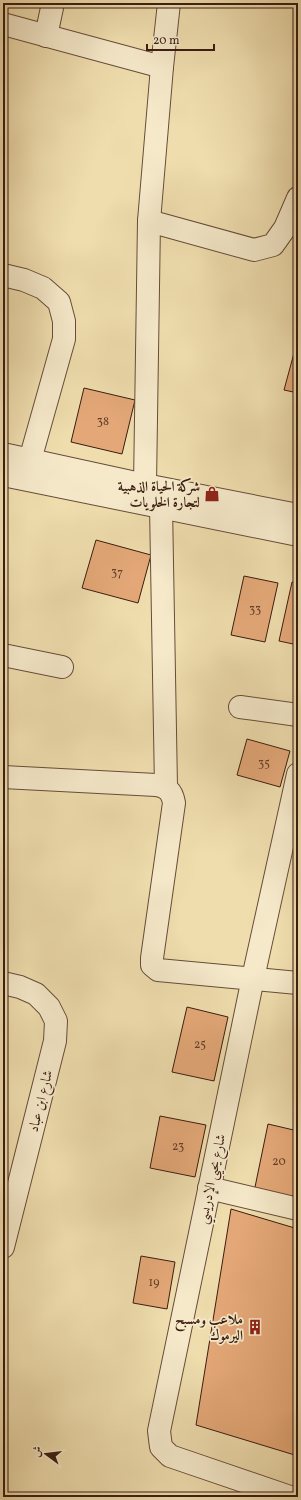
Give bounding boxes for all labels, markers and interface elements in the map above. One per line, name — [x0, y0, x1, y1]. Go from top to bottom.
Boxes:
scale bar — [147, 26, 214, 52]
text: 20 m — [153, 33, 180, 49]
house number: 38 — [97, 414, 109, 430]
place label: شركة الحياة الذهبية لتجارة الخلويات — [118, 477, 200, 513]
shop icon: شركة الحياة الذهبية لتجارة الخلويات — [203, 485, 221, 503]
house number: 37 — [111, 565, 123, 581]
house number: 33 — [249, 602, 261, 618]
house number: 35 — [258, 756, 270, 772]
house number: 25 — [194, 1037, 206, 1053]
street label: شارع ابن عباد — [25, 1068, 59, 1134]
street label: شارع يحيى الإدريسي — [194, 1133, 234, 1227]
house number: 23 — [172, 1139, 184, 1155]
house number: 20 — [272, 1154, 286, 1170]
house number: 19 — [149, 1275, 159, 1291]
place label: ملاعب ومسبح اليرموك — [175, 1311, 243, 1346]
building icon: ملاعب ومسبح اليرموك — [246, 1318, 264, 1336]
north arrow — [26, 1434, 66, 1474]
text: ش — [29, 1445, 46, 1459]

